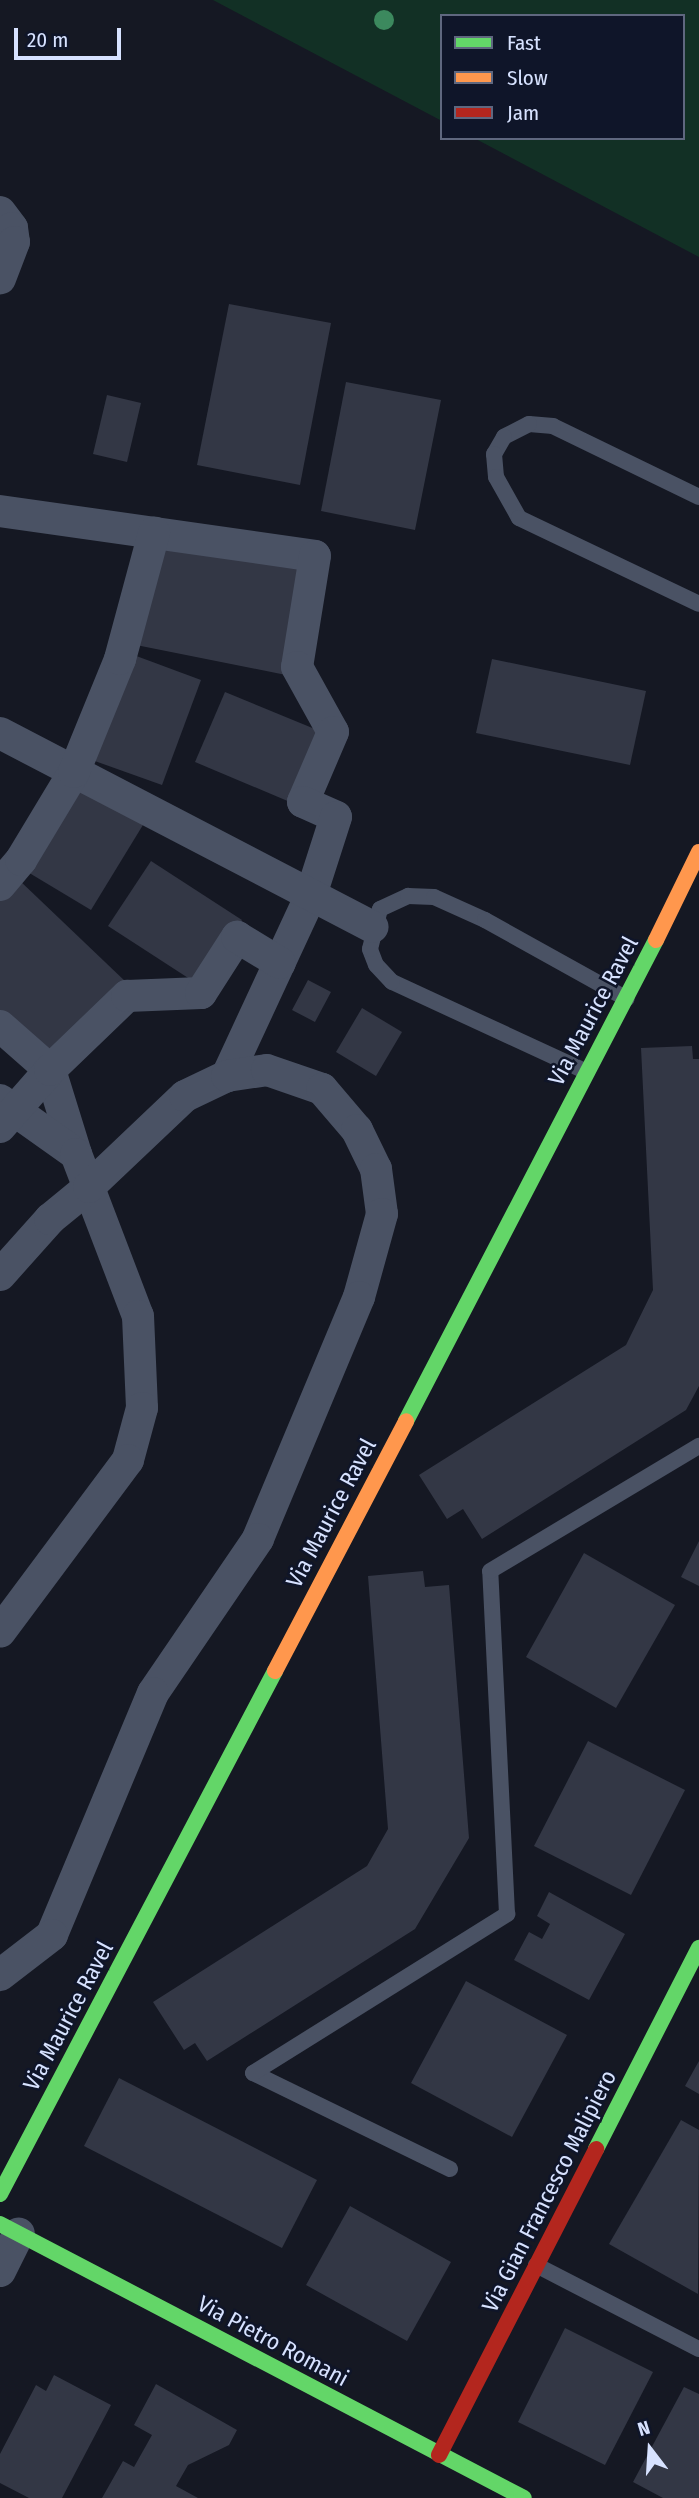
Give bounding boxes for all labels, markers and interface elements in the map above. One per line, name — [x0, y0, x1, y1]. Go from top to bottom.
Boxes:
scale bar — [18, 14, 124, 58]
legend — [440, 14, 685, 140]
text: 20 m — [27, 27, 68, 53]
text: Fast — [507, 30, 541, 56]
text: Slow — [507, 65, 548, 91]
text: Jam — [507, 100, 539, 126]
street label: Via Maurice Ravel — [542, 932, 644, 1090]
street label: Via Maurice Ravel — [280, 1434, 382, 1592]
street label: Via Maurice Ravel — [17, 1937, 119, 2095]
street label: Via Gian Francesco Malipiero — [476, 2066, 622, 2316]
street label: Via Pietro Romani — [193, 2290, 353, 2392]
north arrow — [615, 2414, 685, 2484]
text: N — [635, 2416, 653, 2441]

